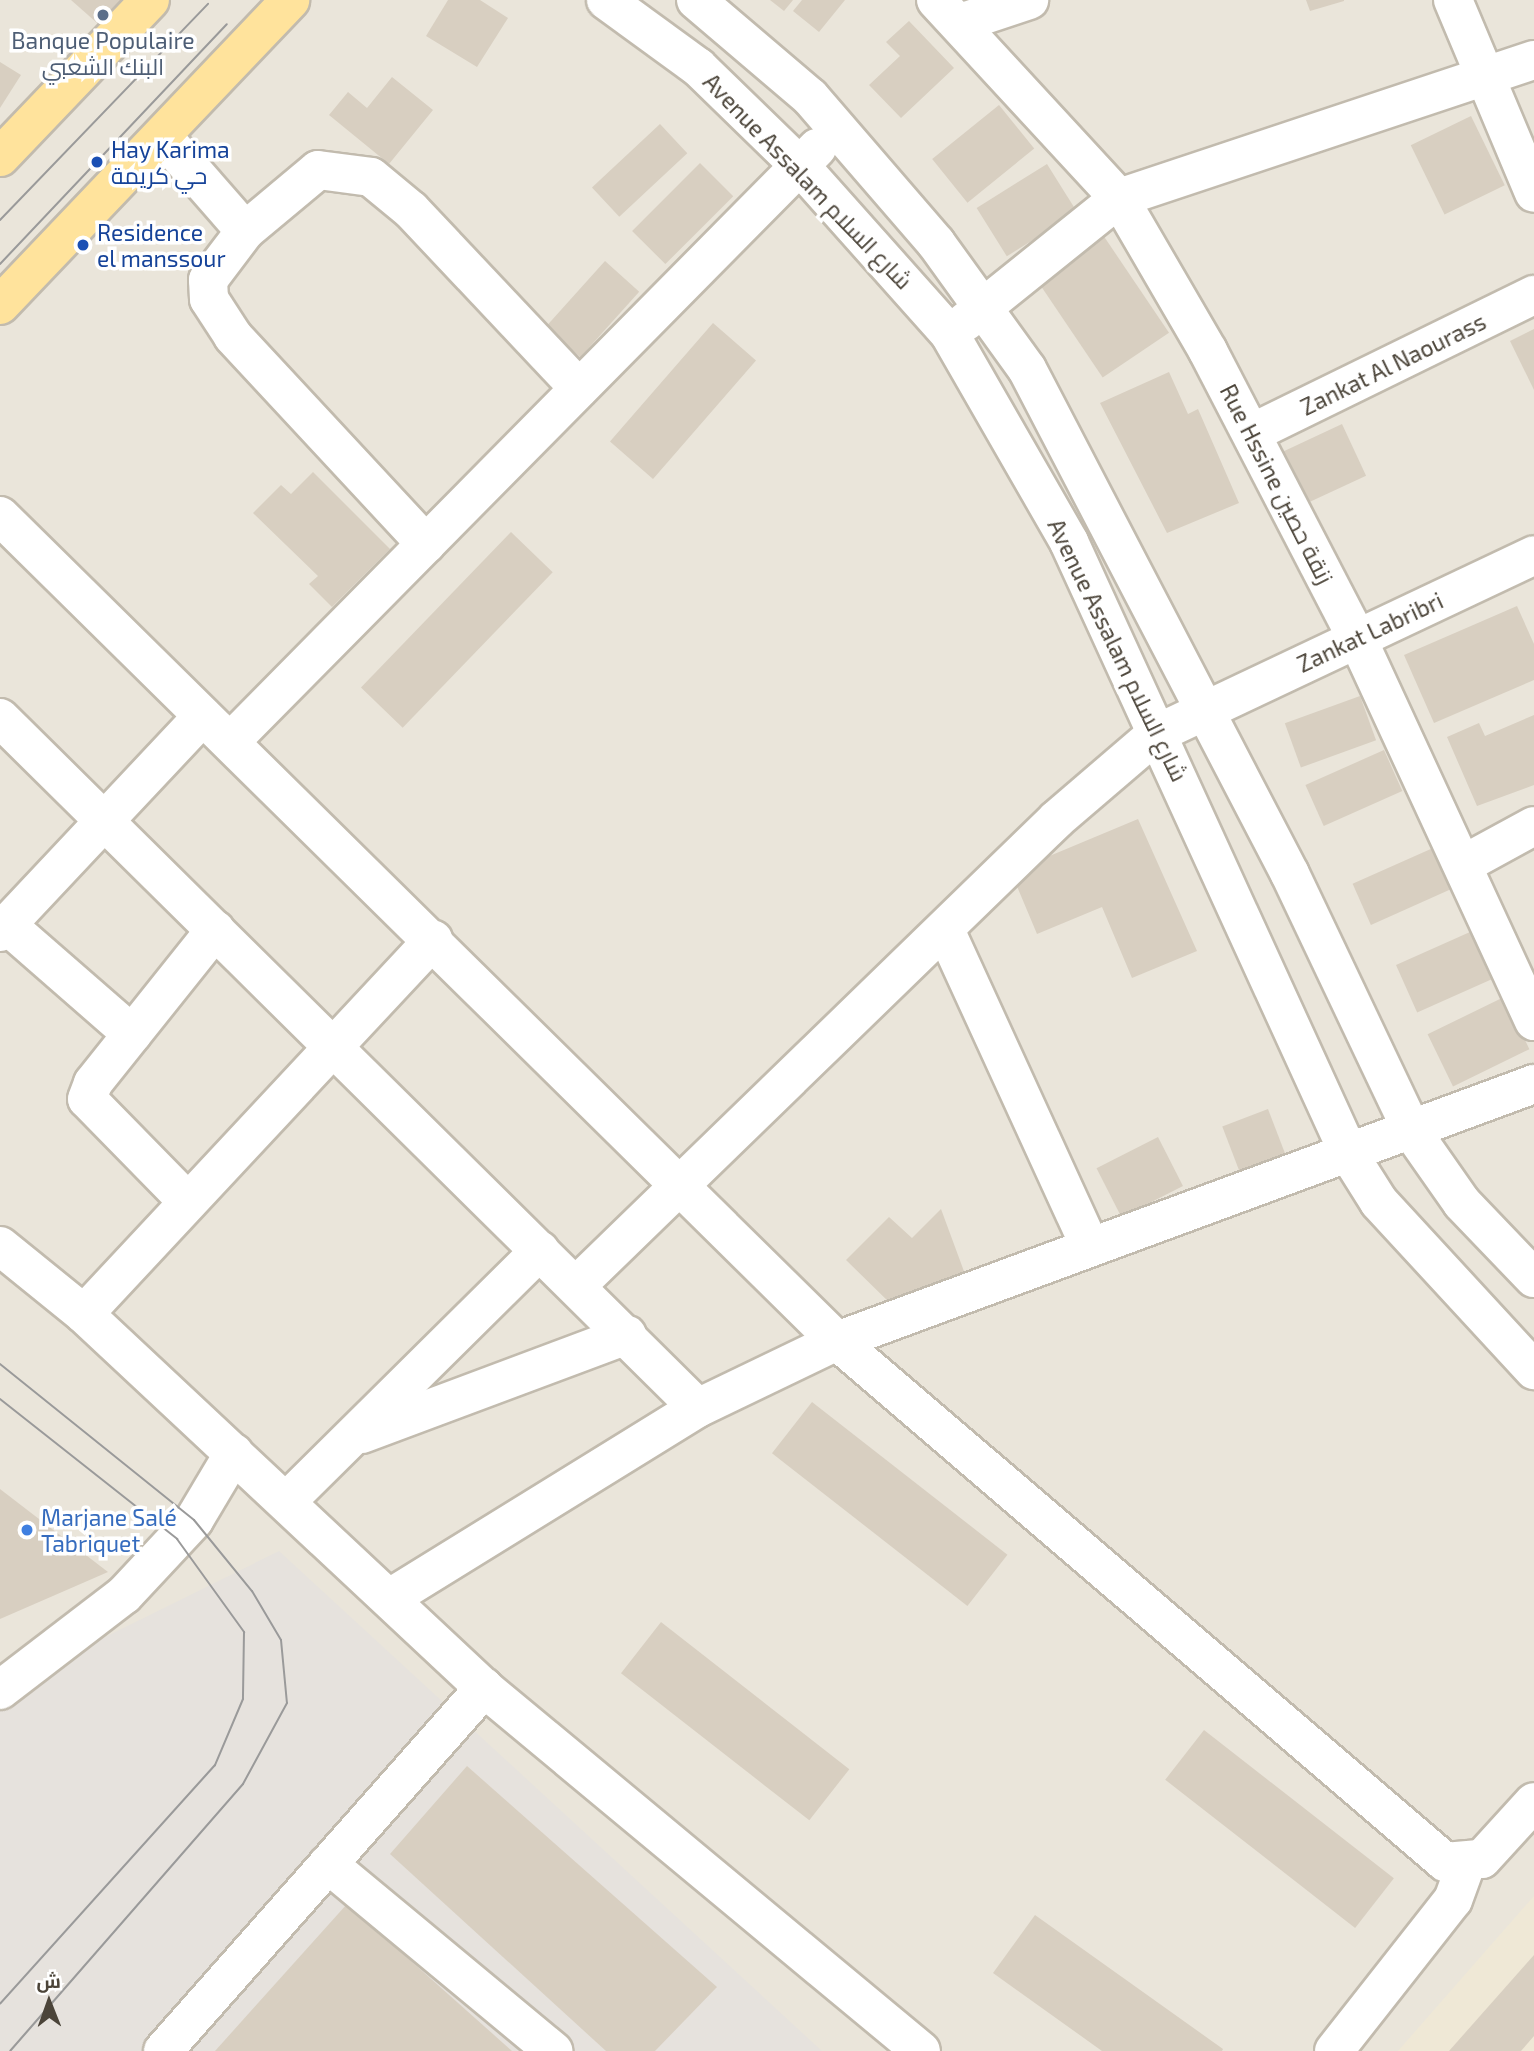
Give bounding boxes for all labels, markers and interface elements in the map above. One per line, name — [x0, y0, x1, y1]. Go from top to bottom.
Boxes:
marker: Banque Populaire البنك الشعبي — [95, 7, 111, 23]
place label: Banque Populaire البنك الشعبي — [11, 26, 195, 80]
street label: Avenue Assalam شارع السلام — [698, 67, 918, 295]
place label: Hay Karima حي كريمة — [111, 135, 230, 189]
marker: Hay Karima حي كريمة — [89, 154, 105, 170]
place label: Residence el manssour — [97, 218, 226, 272]
marker: Residence el manssour — [75, 237, 91, 253]
street label: Zankat Al Naourass — [1295, 307, 1491, 421]
street label: Rue Hssine زنقة حصين — [1215, 379, 1339, 589]
street label: Avenue Assalam شارع السلام — [1042, 514, 1194, 786]
street label: Zankat Labribri — [1293, 586, 1447, 678]
place label: Marjane Salé Tabriquet — [41, 1503, 177, 1557]
marker: Marjane Salé Tabriquet — [19, 1522, 35, 1538]
north arrow — [14, 1967, 84, 2037]
text: ش — [36, 1969, 61, 1992]

